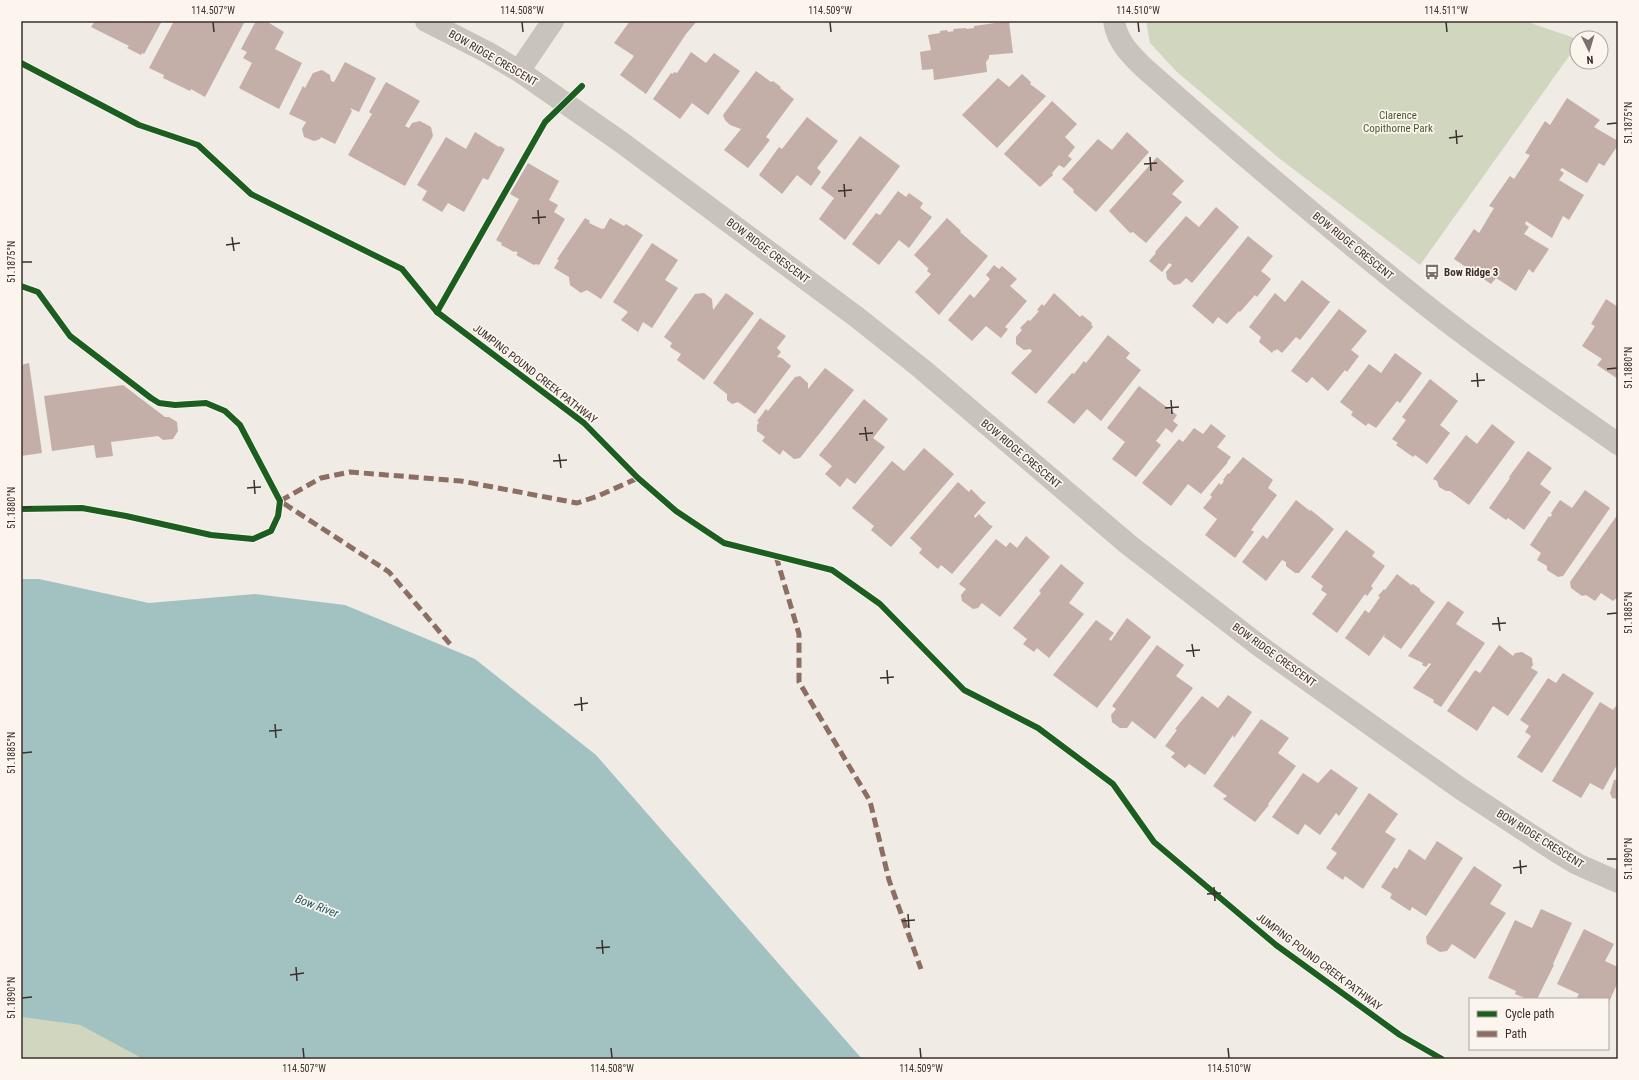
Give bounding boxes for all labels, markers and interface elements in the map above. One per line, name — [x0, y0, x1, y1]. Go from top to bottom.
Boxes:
text: 114.507°W — [191, 5, 235, 16]
text: 114.508°W — [500, 5, 544, 16]
text: 114.509°W — [808, 5, 852, 16]
text: 114.510°W — [1116, 5, 1160, 16]
text: 114.511°W — [1424, 5, 1468, 16]
street label: BOW RIDGE CRESCENT — [446, 27, 540, 89]
north arrow — [1569, 30, 1609, 70]
text: N — [1586, 53, 1594, 66]
text: 51.1875°N — [1623, 102, 1634, 144]
park label: Clarence Copithorne Park — [1363, 109, 1433, 135]
street label: BOW RIDGE CRESCENT — [1310, 209, 1396, 283]
street label: BOW RIDGE CRESCENT — [724, 216, 812, 287]
text: 51.1875°N — [6, 241, 17, 283]
bus stop icon: Bow Ridge 3 — [1423, 263, 1441, 281]
place label: Bow Ridge 3 — [1444, 266, 1499, 279]
street label: JUMPING POUND CREEK PATHWAY — [470, 322, 600, 427]
text: 51.1880°N — [1623, 347, 1634, 389]
street label: BOW RIDGE CRESCENT — [978, 417, 1064, 491]
text: 51.1880°N — [6, 487, 17, 529]
text: 51.1885°N — [1623, 592, 1634, 634]
street label: BOW RIDGE CRESCENT — [1230, 620, 1319, 690]
text: 51.1885°N — [6, 732, 17, 774]
street label: BOW RIDGE CRESCENT — [1494, 807, 1586, 871]
text: 51.1890°N — [1623, 838, 1634, 880]
water label: Bow River — [293, 891, 341, 921]
street label: JUMPING POUND CREEK PATHWAY — [1254, 911, 1385, 1014]
text: 51.1890°N — [6, 977, 17, 1019]
legend — [1469, 998, 1609, 1050]
text: Cycle path — [1505, 1007, 1555, 1021]
text: Path — [1505, 1027, 1527, 1041]
text: 114.507°W — [282, 1063, 326, 1074]
text: 114.508°W — [590, 1063, 634, 1074]
text: 114.509°W — [899, 1063, 943, 1074]
text: 114.510°W — [1207, 1063, 1251, 1074]

